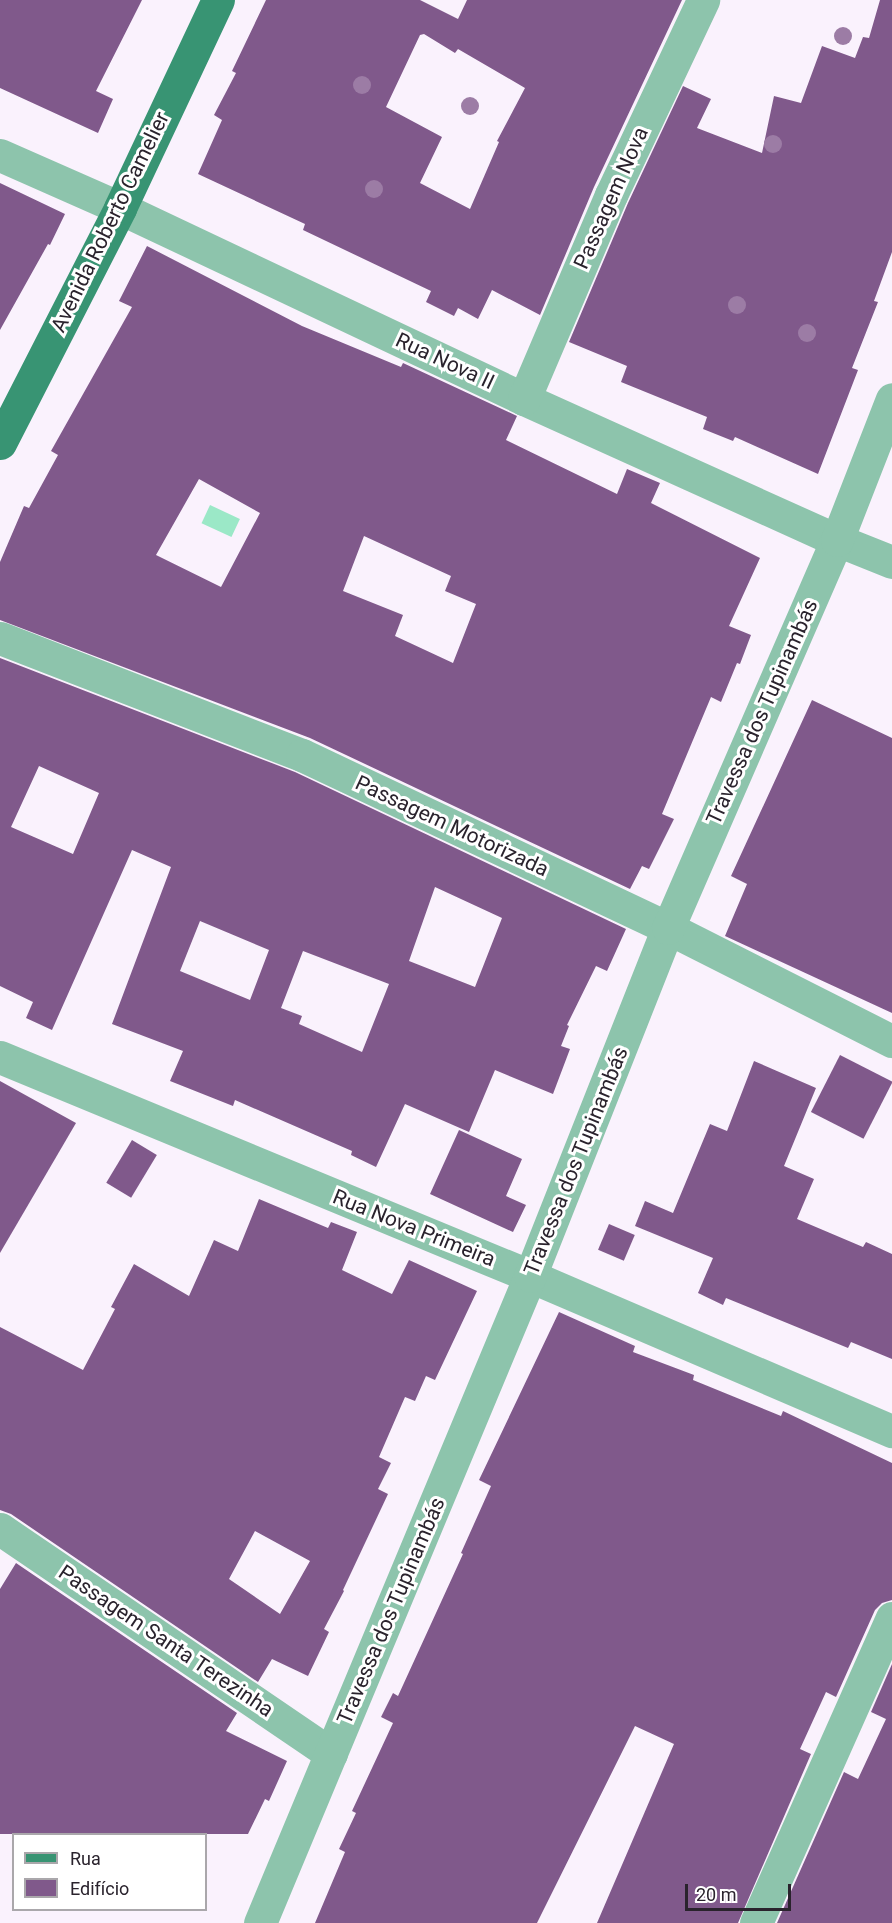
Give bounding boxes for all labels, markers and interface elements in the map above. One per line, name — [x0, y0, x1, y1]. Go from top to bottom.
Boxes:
street label: Avenida Roberto Camelier — [46, 108, 174, 336]
street label: Passagem Nova — [568, 123, 654, 273]
street label: Rua Nova II — [392, 327, 498, 395]
street label: Travessa dos Tupinambás — [701, 595, 823, 829]
street label: Passagem Motorizada — [351, 770, 553, 882]
street label: Travessa dos Tupinambás — [519, 1043, 633, 1279]
street label: Rua Nova Primeira — [329, 1184, 499, 1272]
street label: Travessa dos Tupinambás — [332, 1493, 450, 1729]
street label: Passagem Santa Terezinha — [54, 1560, 278, 1722]
legend — [12, 1833, 207, 1911]
text: Rua — [70, 1848, 101, 1869]
scale bar — [688, 1872, 794, 1910]
text: Edifício — [70, 1878, 129, 1899]
text: 20 m — [696, 1884, 736, 1905]

